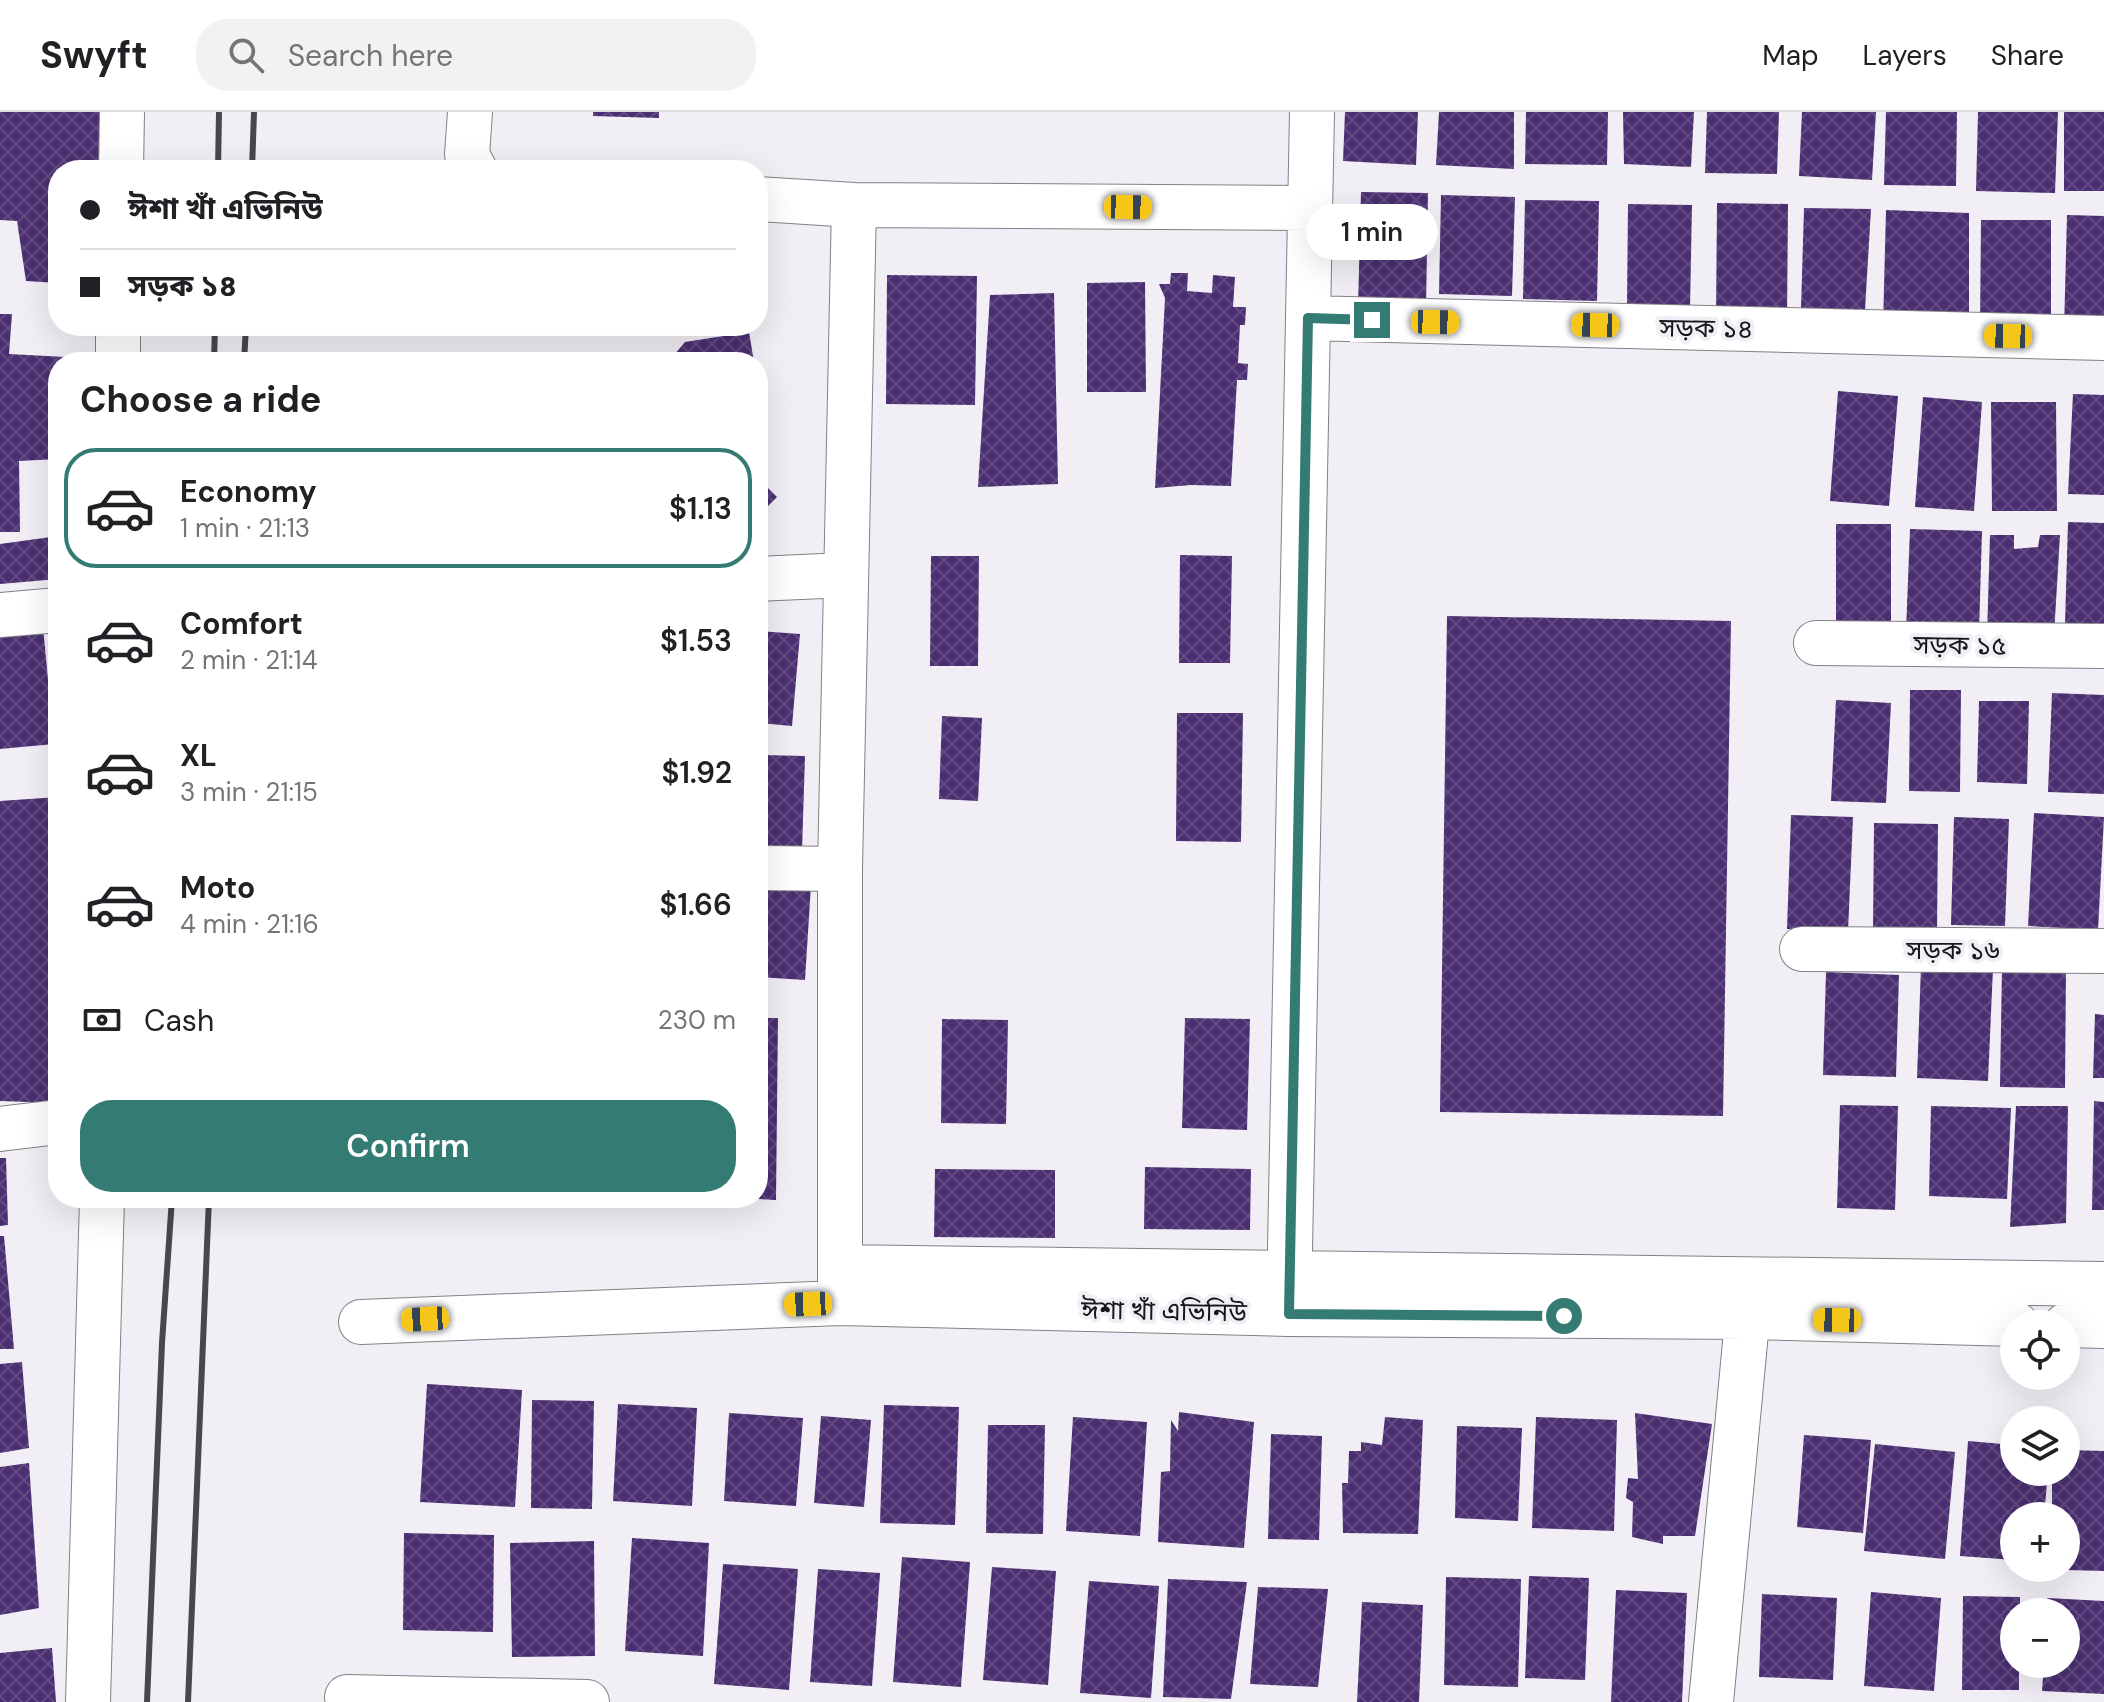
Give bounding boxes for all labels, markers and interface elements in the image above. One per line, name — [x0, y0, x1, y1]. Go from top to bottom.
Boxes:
search box — [196, 19, 756, 91]
text: Swyft — [40, 30, 148, 80]
icon: search — [224, 33, 268, 77]
text: Search here — [288, 36, 453, 75]
text: Map — [1762, 37, 1819, 74]
text: Layers — [1863, 37, 1947, 74]
text: Share — [1991, 37, 2064, 74]
text: ঈশা খাঁ এভিনিউ — [128, 189, 323, 228]
car — [1104, 195, 1152, 219]
callout: 1 min — [1306, 204, 1438, 260]
text: 1 min — [1341, 215, 1403, 249]
text: সড়ক ১৪ — [128, 266, 237, 305]
route end — [1354, 302, 1390, 338]
car — [1411, 310, 1459, 334]
street label: সড়ক ১৪ — [1658, 310, 1753, 346]
car — [1571, 313, 1619, 337]
car — [1984, 324, 2032, 348]
text: Choose a ride — [80, 376, 321, 423]
icon: car — [84, 472, 156, 544]
text: Economy — [180, 472, 317, 511]
text: $1.13 — [669, 489, 732, 528]
text: 1 min · 21:13 — [180, 511, 310, 545]
icon: car — [84, 604, 156, 676]
text: Comfort — [180, 604, 303, 643]
text: $1.53 — [660, 621, 732, 660]
street label: সড়ক ১৫ — [1912, 627, 2007, 663]
text: 2 min · 21:14 — [180, 643, 317, 677]
icon: car — [84, 736, 156, 808]
text: XL — [180, 736, 217, 775]
text: $1.92 — [661, 753, 732, 792]
text: 3 min · 21:15 — [180, 775, 318, 809]
icon: car — [84, 868, 156, 940]
text: Moto — [180, 868, 255, 907]
text: $1.66 — [659, 885, 732, 924]
text: 4 min · 21:16 — [180, 907, 319, 941]
street label: সড়ক ১৬ — [1905, 933, 2000, 967]
icon: cash — [80, 998, 124, 1042]
text: Cash — [144, 1001, 214, 1040]
text: 230 m — [658, 1003, 736, 1037]
button: Confirm — [80, 1100, 736, 1192]
car — [784, 1291, 832, 1317]
street label: ঈশা খাঁ এভিনিউ — [1080, 1293, 1248, 1329]
route start — [1546, 1298, 1582, 1334]
car — [400, 1306, 450, 1332]
car — [1813, 1308, 1861, 1332]
map controls — [2000, 1310, 2080, 1678]
button: locate — [2000, 1310, 2080, 1390]
button: layers — [2000, 1406, 2080, 1486]
button: + — [2000, 1502, 2080, 1582]
button: − — [2000, 1598, 2080, 1678]

